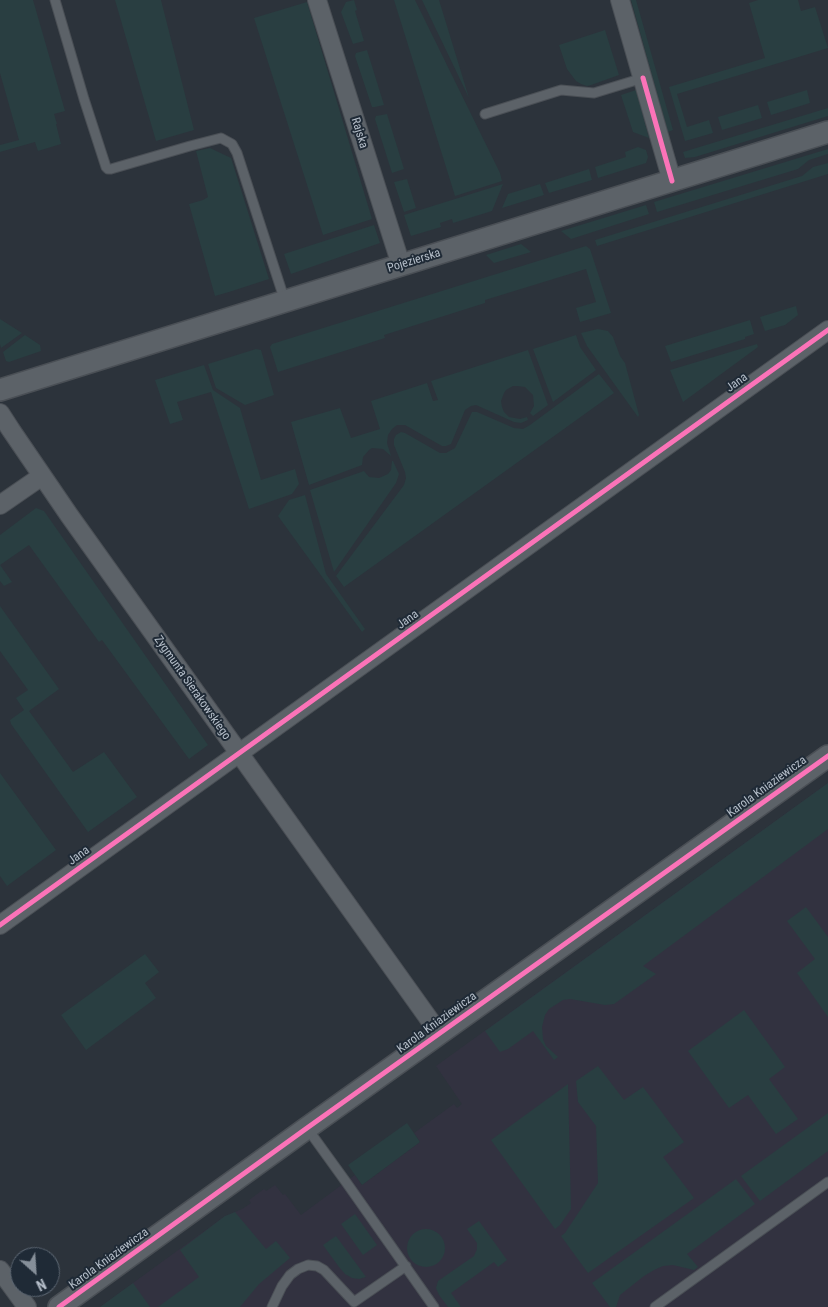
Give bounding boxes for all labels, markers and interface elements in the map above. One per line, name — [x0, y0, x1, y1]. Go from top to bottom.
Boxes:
street label: Rajska — [348, 116, 370, 150]
street label: Pojezierska — [386, 246, 442, 276]
street label: Jana — [723, 370, 751, 396]
street label: Jana — [394, 607, 422, 633]
street label: Zygmunta Sierakowskiego — [151, 633, 233, 743]
street label: Karola Kniaziewicza — [725, 753, 809, 821]
street label: Jana — [65, 843, 93, 869]
street label: Karola Kniaziewicza — [395, 989, 479, 1057]
street label: Karola Kniaziewicza — [67, 1225, 151, 1293]
north arrow — [10, 1247, 60, 1297]
text: N — [34, 1276, 49, 1294]

